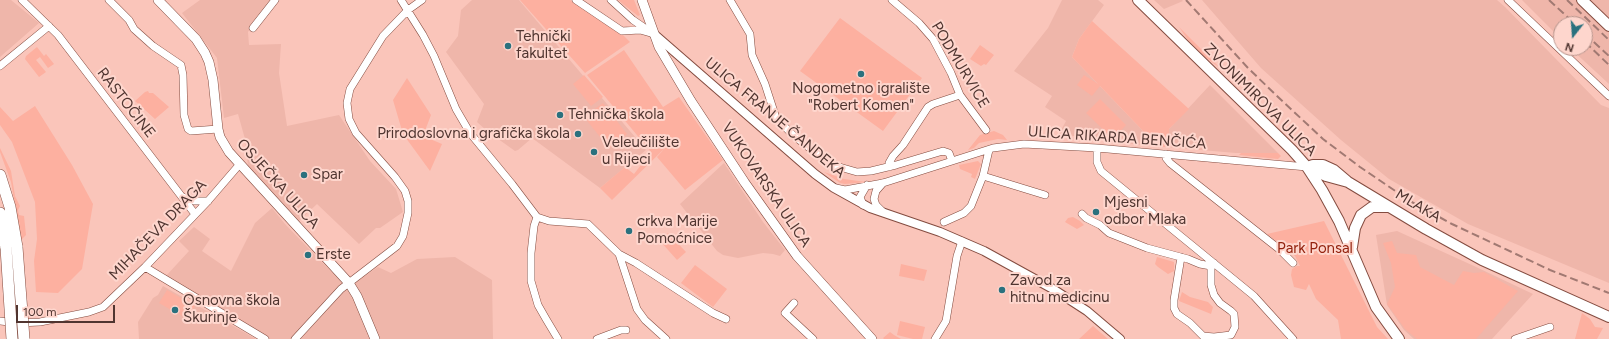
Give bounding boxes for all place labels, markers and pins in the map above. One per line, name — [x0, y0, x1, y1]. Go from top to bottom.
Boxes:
place label: Tehnički fakultet — [516, 28, 571, 63]
marker: Tehnički fakultet — [503, 41, 513, 51]
marker: Nogometno igralište "Robert Komen" — [856, 69, 866, 79]
place label: Nogometno igralište "Robert Komen" — [792, 80, 930, 115]
place label: Tehnička škola — [568, 106, 664, 124]
marker: Tehnička škola — [555, 110, 565, 120]
place label: Prirodoslovna i grafička škola — [377, 125, 570, 143]
marker: Prirodoslovna i grafička škola — [573, 129, 583, 139]
place label: Veleučilište u Rijeci — [602, 134, 679, 169]
marker: Veleučilište u Rijeci — [589, 147, 599, 157]
place label: Spar — [312, 166, 343, 184]
marker: Spar — [299, 170, 309, 180]
place label: Mjesni odbor Mlaka — [1104, 194, 1186, 229]
marker: Mjesni odbor Mlaka — [1091, 207, 1101, 217]
place label: crkva Marije Pomoćnice — [637, 213, 718, 248]
marker: crkva Marije Pomoćnice — [624, 226, 634, 236]
place label: Erste — [316, 246, 351, 264]
marker: Erste — [303, 250, 313, 260]
place label: Zavod za hitnu medicinu — [1010, 272, 1110, 307]
marker: Zavod za hitnu medicinu — [997, 285, 1007, 295]
place label: Osnovna škola Škurinje — [183, 292, 280, 327]
marker: Osnovna škola Škurinje — [170, 305, 180, 315]

